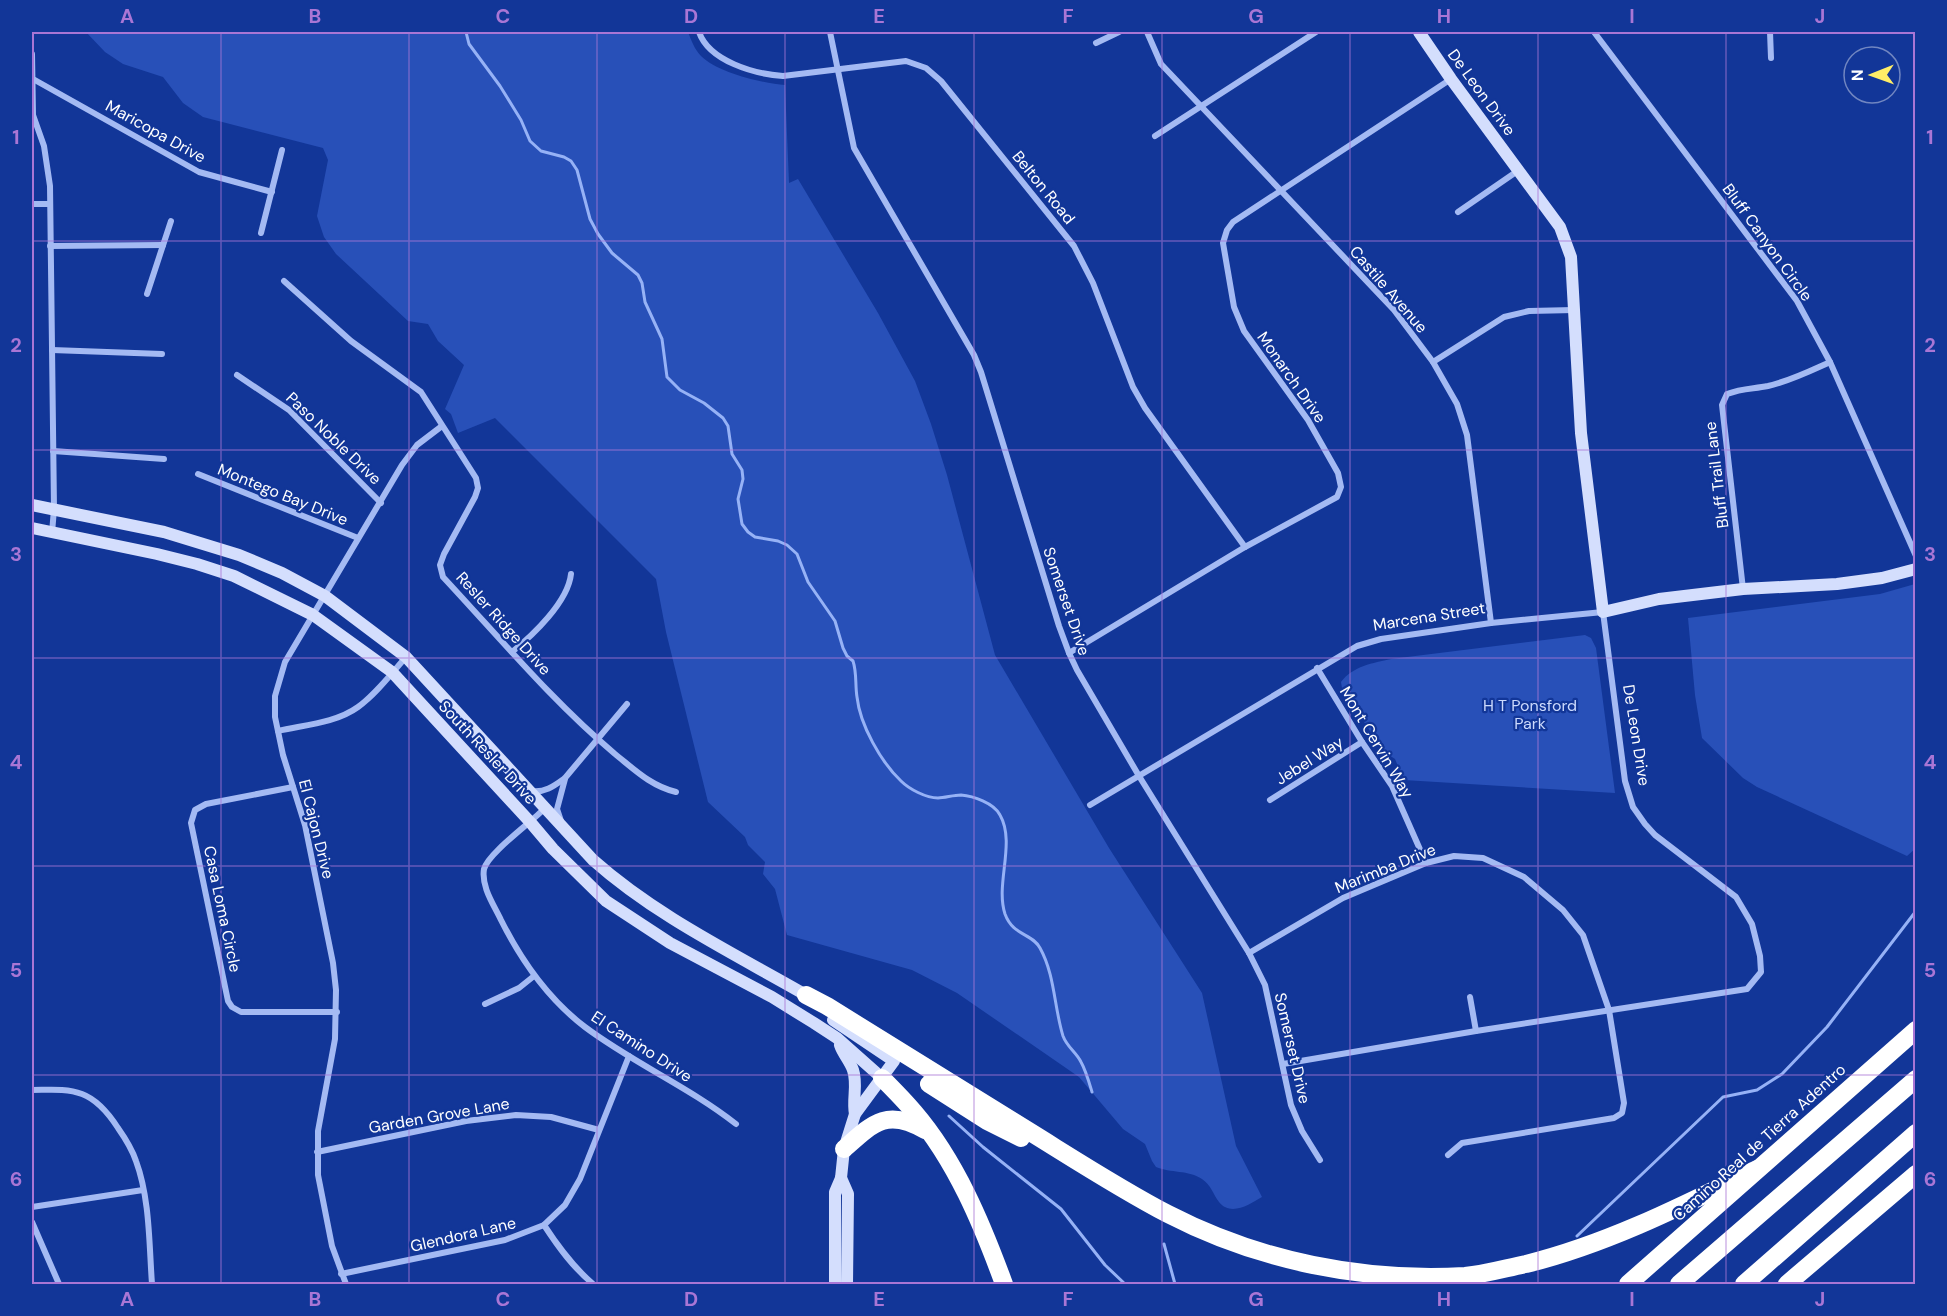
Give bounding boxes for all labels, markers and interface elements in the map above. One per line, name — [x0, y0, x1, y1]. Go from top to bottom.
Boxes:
text: A — [120, 3, 134, 29]
text: B — [309, 3, 321, 29]
text: C — [496, 3, 510, 29]
text: D — [684, 3, 698, 29]
text: E — [873, 3, 885, 29]
text: F — [1062, 3, 1074, 29]
text: G — [1248, 3, 1264, 29]
text: H — [1437, 3, 1451, 29]
text: I — [1629, 3, 1635, 29]
text: J — [1815, 3, 1825, 29]
street label: De Leon Drive — [1443, 45, 1520, 140]
north arrow — [1842, 45, 1902, 105]
text: N — [1847, 69, 1868, 81]
street label: Maricopa Drive — [102, 95, 210, 168]
text: 1 — [12, 124, 20, 150]
text: 1 — [1926, 124, 1934, 150]
street label: Belton Road — [1008, 146, 1080, 228]
street label: Bluff Canyon Circle — [1718, 179, 1817, 305]
street label: Castile Avenue — [1345, 241, 1432, 337]
street label: Monarch Drive — [1252, 327, 1331, 427]
text: 2 — [10, 332, 22, 358]
text: 2 — [1924, 332, 1936, 358]
street label: Paso Noble Drive — [281, 387, 386, 489]
street label: Bluff Trail Lane — [1700, 420, 1733, 529]
street label: Montego Bay Drive — [215, 459, 351, 530]
text: 3 — [10, 541, 22, 567]
text: 3 — [1924, 541, 1936, 567]
street label: Somerset Drive — [1038, 544, 1095, 658]
street label: Resler Ridge Drive — [452, 567, 556, 679]
street label: Marcena Street — [1371, 597, 1487, 636]
street label: Mont Cervin Way — [1335, 682, 1418, 802]
street label: De Leon Drive — [1618, 683, 1655, 787]
park label: H T Ponsford Park — [1483, 695, 1577, 734]
street label: South Resler Drive — [434, 696, 541, 809]
street label: Jebel Way — [1271, 731, 1347, 789]
text: 4 — [10, 749, 23, 775]
text: 4 — [1924, 749, 1937, 775]
street label: El Cajon Drive — [294, 777, 339, 881]
street label: Marimba Drive — [1332, 839, 1439, 898]
street label: Casa Loma Circle — [199, 844, 246, 974]
text: 5 — [10, 957, 22, 983]
text: 5 — [1924, 957, 1936, 983]
street label: Somerset Drive — [1270, 991, 1315, 1106]
street label: El Camino Drive — [587, 1006, 696, 1087]
street label: Camino Real de Tierra Adentro — [1668, 1059, 1850, 1226]
street label: Garden Grove Lane — [367, 1093, 511, 1138]
text: 6 — [10, 1166, 22, 1192]
text: 6 — [1924, 1166, 1936, 1192]
street label: Glendora Lane — [408, 1212, 518, 1257]
text: A — [120, 1286, 134, 1312]
text: B — [309, 1286, 321, 1312]
text: C — [496, 1286, 510, 1312]
text: D — [684, 1286, 698, 1312]
text: E — [873, 1286, 885, 1312]
text: F — [1062, 1286, 1074, 1312]
text: G — [1248, 1286, 1264, 1312]
text: H — [1437, 1286, 1451, 1312]
text: I — [1629, 1286, 1635, 1312]
text: J — [1815, 1286, 1825, 1312]

